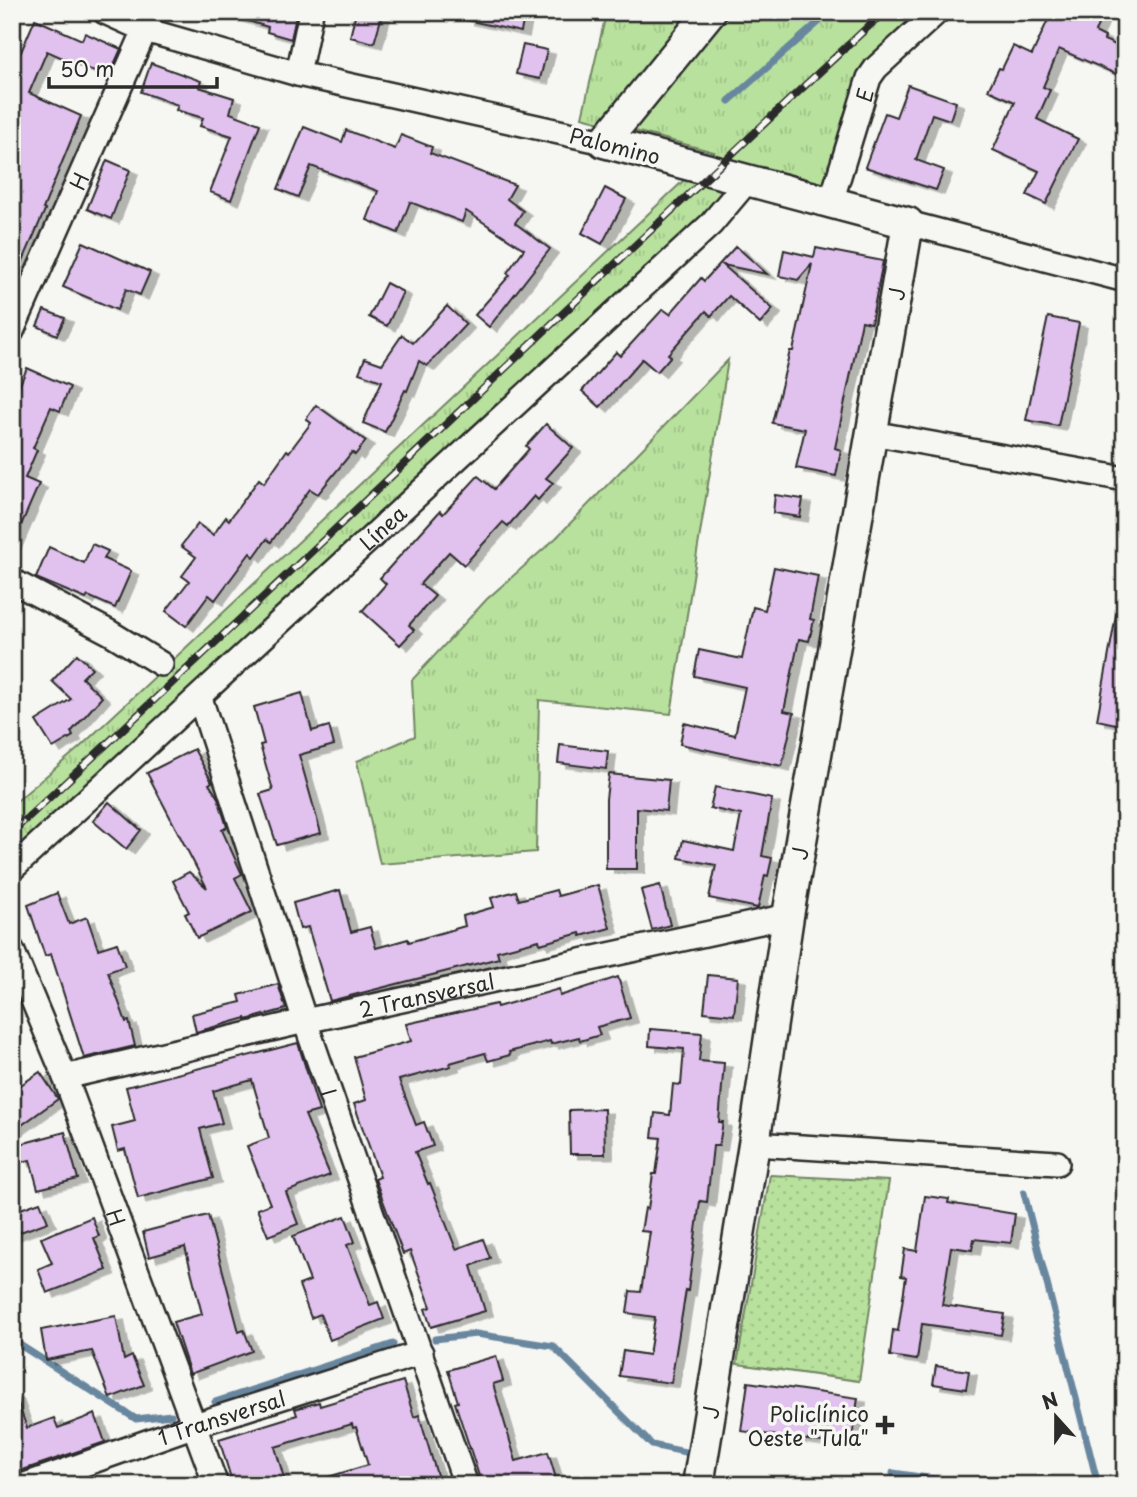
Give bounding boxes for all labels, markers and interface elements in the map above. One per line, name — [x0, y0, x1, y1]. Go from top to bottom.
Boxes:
scale bar — [49, 46, 217, 90]
text: 50 m — [60, 52, 114, 84]
street label: E — [847, 84, 881, 106]
street label: Palomino — [566, 118, 664, 172]
street label: H — [60, 167, 96, 195]
street label: J — [879, 284, 913, 302]
street label: Línea — [352, 497, 413, 557]
street label: J — [782, 844, 816, 862]
street label: 2 Transversal — [356, 964, 497, 1025]
street label: I — [314, 1084, 346, 1101]
street label: H — [99, 1204, 135, 1230]
street label: 1 Transversal — [153, 1381, 289, 1453]
north arrow — [1021, 1382, 1092, 1452]
text: N — [1038, 1384, 1062, 1416]
place label: Policlínico Oeste "Tula" — [747, 1397, 869, 1453]
street label: J — [693, 1403, 727, 1421]
marker: Policlínico Oeste "Tula" — [875, 1415, 895, 1435]

